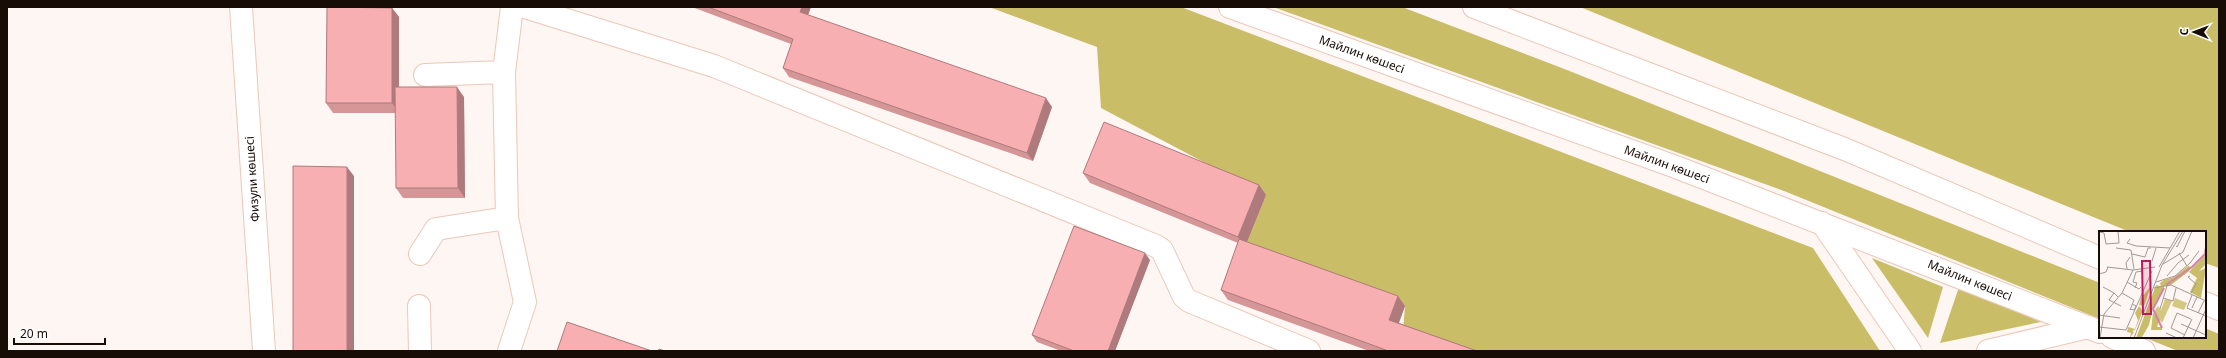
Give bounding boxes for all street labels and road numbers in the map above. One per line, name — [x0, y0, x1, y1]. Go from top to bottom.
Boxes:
street label: Майлин көшесі — [1317, 31, 1407, 77]
street label: Физули көшесі — [241, 136, 263, 222]
street label: Майлин көшесі — [1622, 141, 1712, 187]
street label: Майлин көшесі — [1925, 255, 2015, 305]

